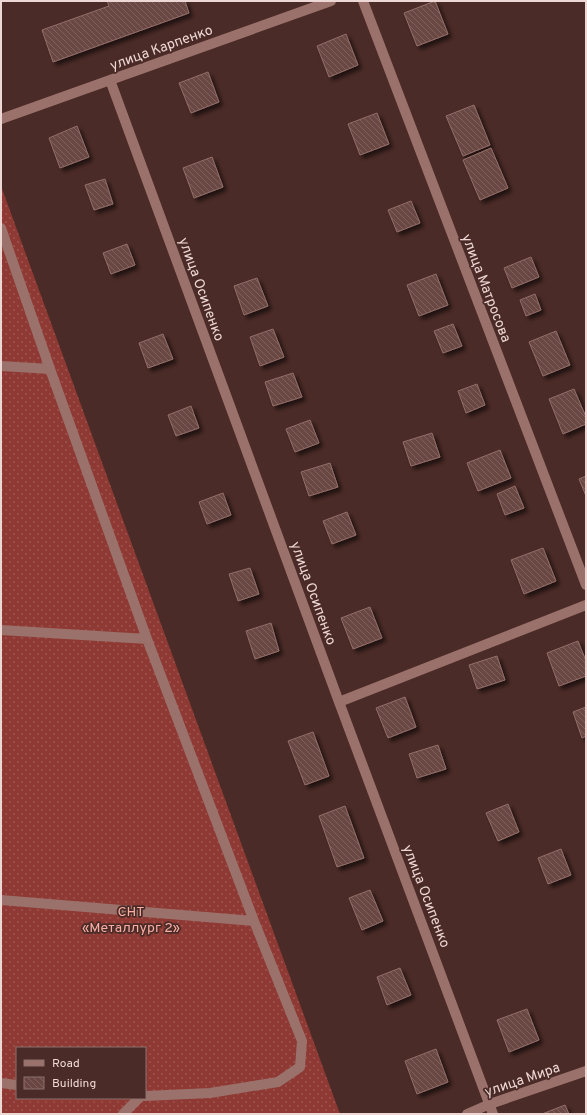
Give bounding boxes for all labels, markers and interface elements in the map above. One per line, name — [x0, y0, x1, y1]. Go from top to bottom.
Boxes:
street label: улица Карпенко — [108, 22, 215, 75]
street label: улица Матросова — [457, 232, 514, 345]
street label: улица Осипенко — [174, 235, 227, 344]
street label: улица Осипенко — [286, 539, 339, 648]
street label: улица Осипенко — [398, 843, 453, 951]
park label: СНТ «Металлург 2» — [82, 904, 180, 937]
legend — [16, 1047, 146, 1099]
text: Road — [52, 1056, 80, 1072]
street label: улица Мира — [483, 1060, 562, 1101]
text: Building — [52, 1076, 96, 1092]

